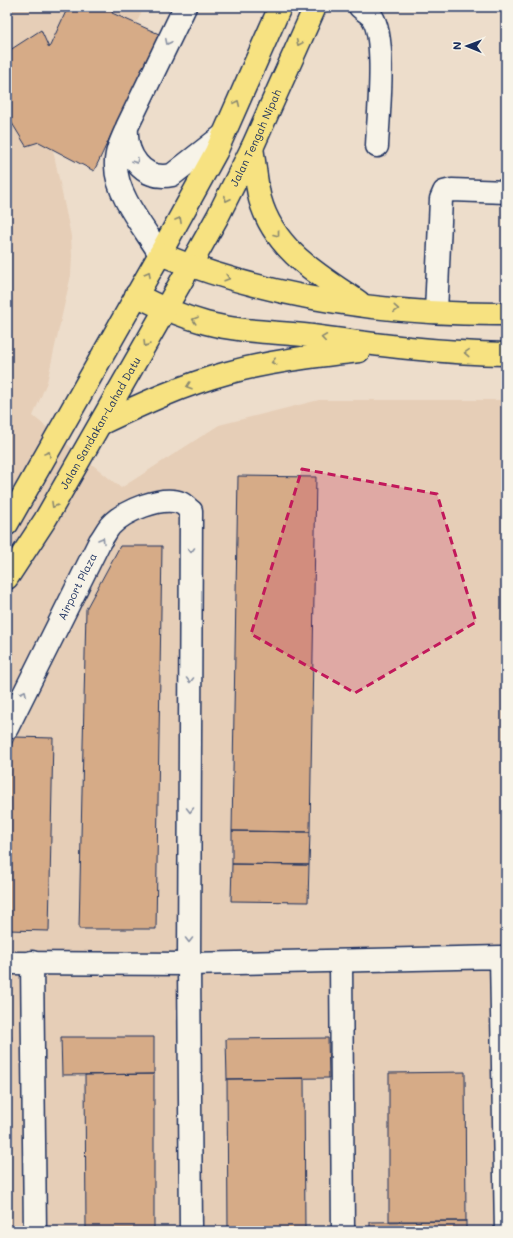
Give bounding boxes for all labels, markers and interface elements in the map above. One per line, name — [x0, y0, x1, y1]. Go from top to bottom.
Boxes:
north arrow — [447, 26, 487, 66]
one-way arrow — [165, 38, 173, 45]
one-way arrow — [296, 38, 304, 46]
text: N — [449, 42, 464, 50]
street label: Jalan Tengah Nipah — [226, 87, 284, 189]
one-way arrow — [232, 100, 240, 108]
one-way arrow — [131, 157, 138, 164]
one-way arrow — [224, 195, 232, 202]
one-way arrow — [175, 217, 182, 224]
one-way arrow — [272, 230, 279, 237]
one-way arrow — [144, 271, 151, 278]
one-way arrow — [224, 273, 231, 282]
one-way arrow — [393, 305, 399, 314]
one-way arrow — [192, 316, 199, 325]
one-way arrow — [321, 334, 327, 343]
one-way arrow — [144, 340, 151, 347]
one-way arrow — [464, 348, 470, 357]
street label: Jalan Sandakan-Lahad Datu — [56, 354, 144, 492]
one-way arrow — [271, 358, 278, 366]
one-way arrow — [186, 381, 193, 389]
one-way arrow — [43, 451, 50, 458]
one-way arrow — [51, 501, 58, 508]
one-way arrow — [97, 537, 104, 544]
one-way arrow — [187, 547, 195, 553]
street label: Airport Plaza — [54, 550, 100, 622]
one-way arrow — [186, 677, 194, 683]
one-way arrow — [20, 690, 27, 698]
one-way arrow — [186, 807, 194, 813]
one-way arrow — [185, 937, 193, 943]

